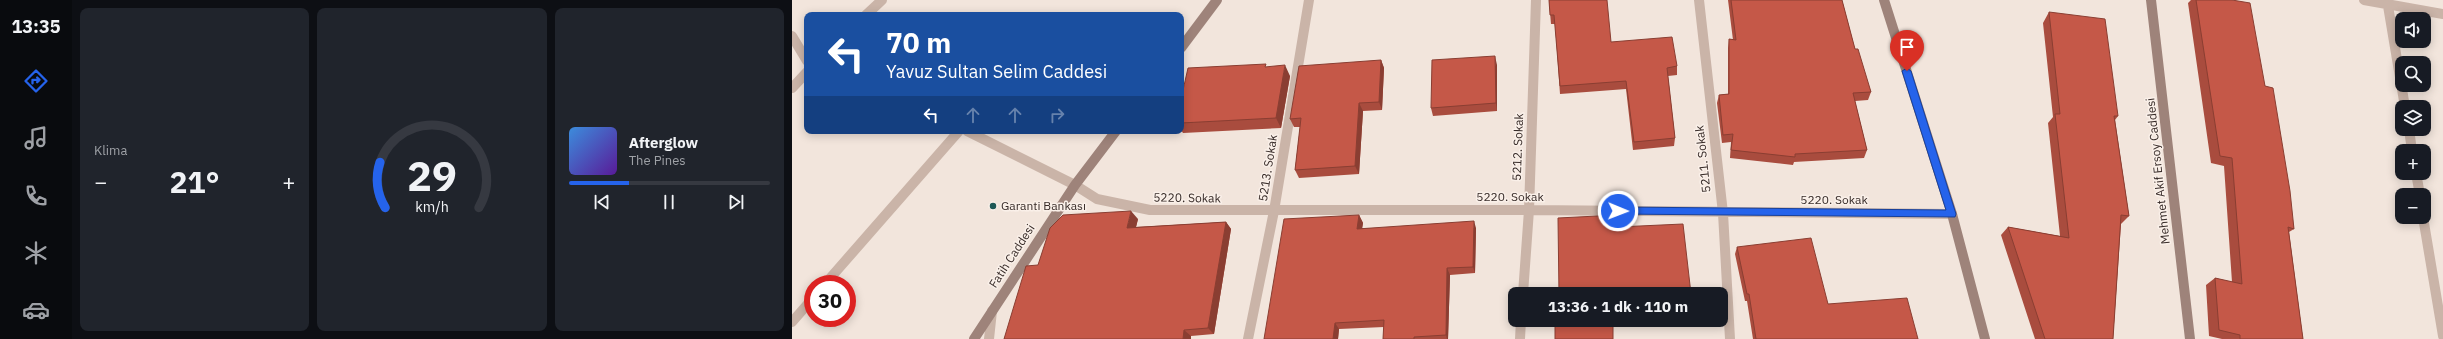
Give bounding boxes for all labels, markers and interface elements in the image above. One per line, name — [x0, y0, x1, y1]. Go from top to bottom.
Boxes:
map controls — [2395, 12, 2431, 224]
button: sound — [2395, 12, 2431, 48]
text: 13:35 — [11, 15, 61, 38]
text: 70 m — [886, 24, 951, 61]
icon: left — [820, 28, 872, 80]
pin — [1890, 30, 1924, 71]
icon: arrive — [1896, 36, 1918, 58]
button: search — [2395, 56, 2431, 92]
text: Yavuz Sultan Selim Caddesi — [886, 60, 1107, 83]
icon: directions — [22, 67, 50, 95]
street label: Mehmet Akif Ersoy Caddesi — [2142, 97, 2173, 245]
button: layers — [2395, 100, 2431, 136]
icon: left — [920, 104, 942, 126]
icon: ahead — [962, 104, 984, 126]
icon: ahead — [1004, 104, 1026, 126]
icon: right — [1046, 104, 1068, 126]
street label: 5212. Sokak — [1509, 112, 1526, 181]
icon: music — [22, 124, 50, 152]
street label: 5211. Sokak — [1691, 124, 1713, 193]
text: Afterglow — [629, 133, 698, 152]
street label: 5213. Sokak — [1255, 133, 1280, 202]
text: Klima — [94, 142, 127, 159]
button: + — [2395, 144, 2431, 180]
text: 29 — [407, 147, 457, 201]
text: The Pines — [629, 152, 686, 169]
text: 21° — [170, 162, 220, 201]
text: − — [94, 167, 107, 196]
text: + — [282, 167, 295, 196]
icon: phone — [22, 182, 50, 210]
button: − — [2395, 188, 2431, 224]
street label: 5220. Sokak — [1153, 189, 1222, 206]
street label: 5220. Sokak — [1476, 189, 1544, 204]
position arrow — [1597, 190, 1639, 232]
icon: previous — [591, 191, 613, 213]
icon: pause — [658, 191, 680, 213]
icon: next — [725, 191, 747, 213]
street label: 5220. Sokak — [1800, 192, 1868, 207]
text: km/h — [415, 196, 449, 215]
place label: Garanti Bankası — [1001, 198, 1086, 213]
marker: Garanti Bankası — [988, 201, 998, 211]
street label: Fatih Caddesi — [985, 221, 1038, 290]
icon: climate — [22, 239, 50, 267]
speed limit sign: 30 — [804, 275, 856, 327]
icon: car — [22, 296, 50, 324]
text: 13:36 · 1 dk · 110 m — [1548, 297, 1688, 316]

